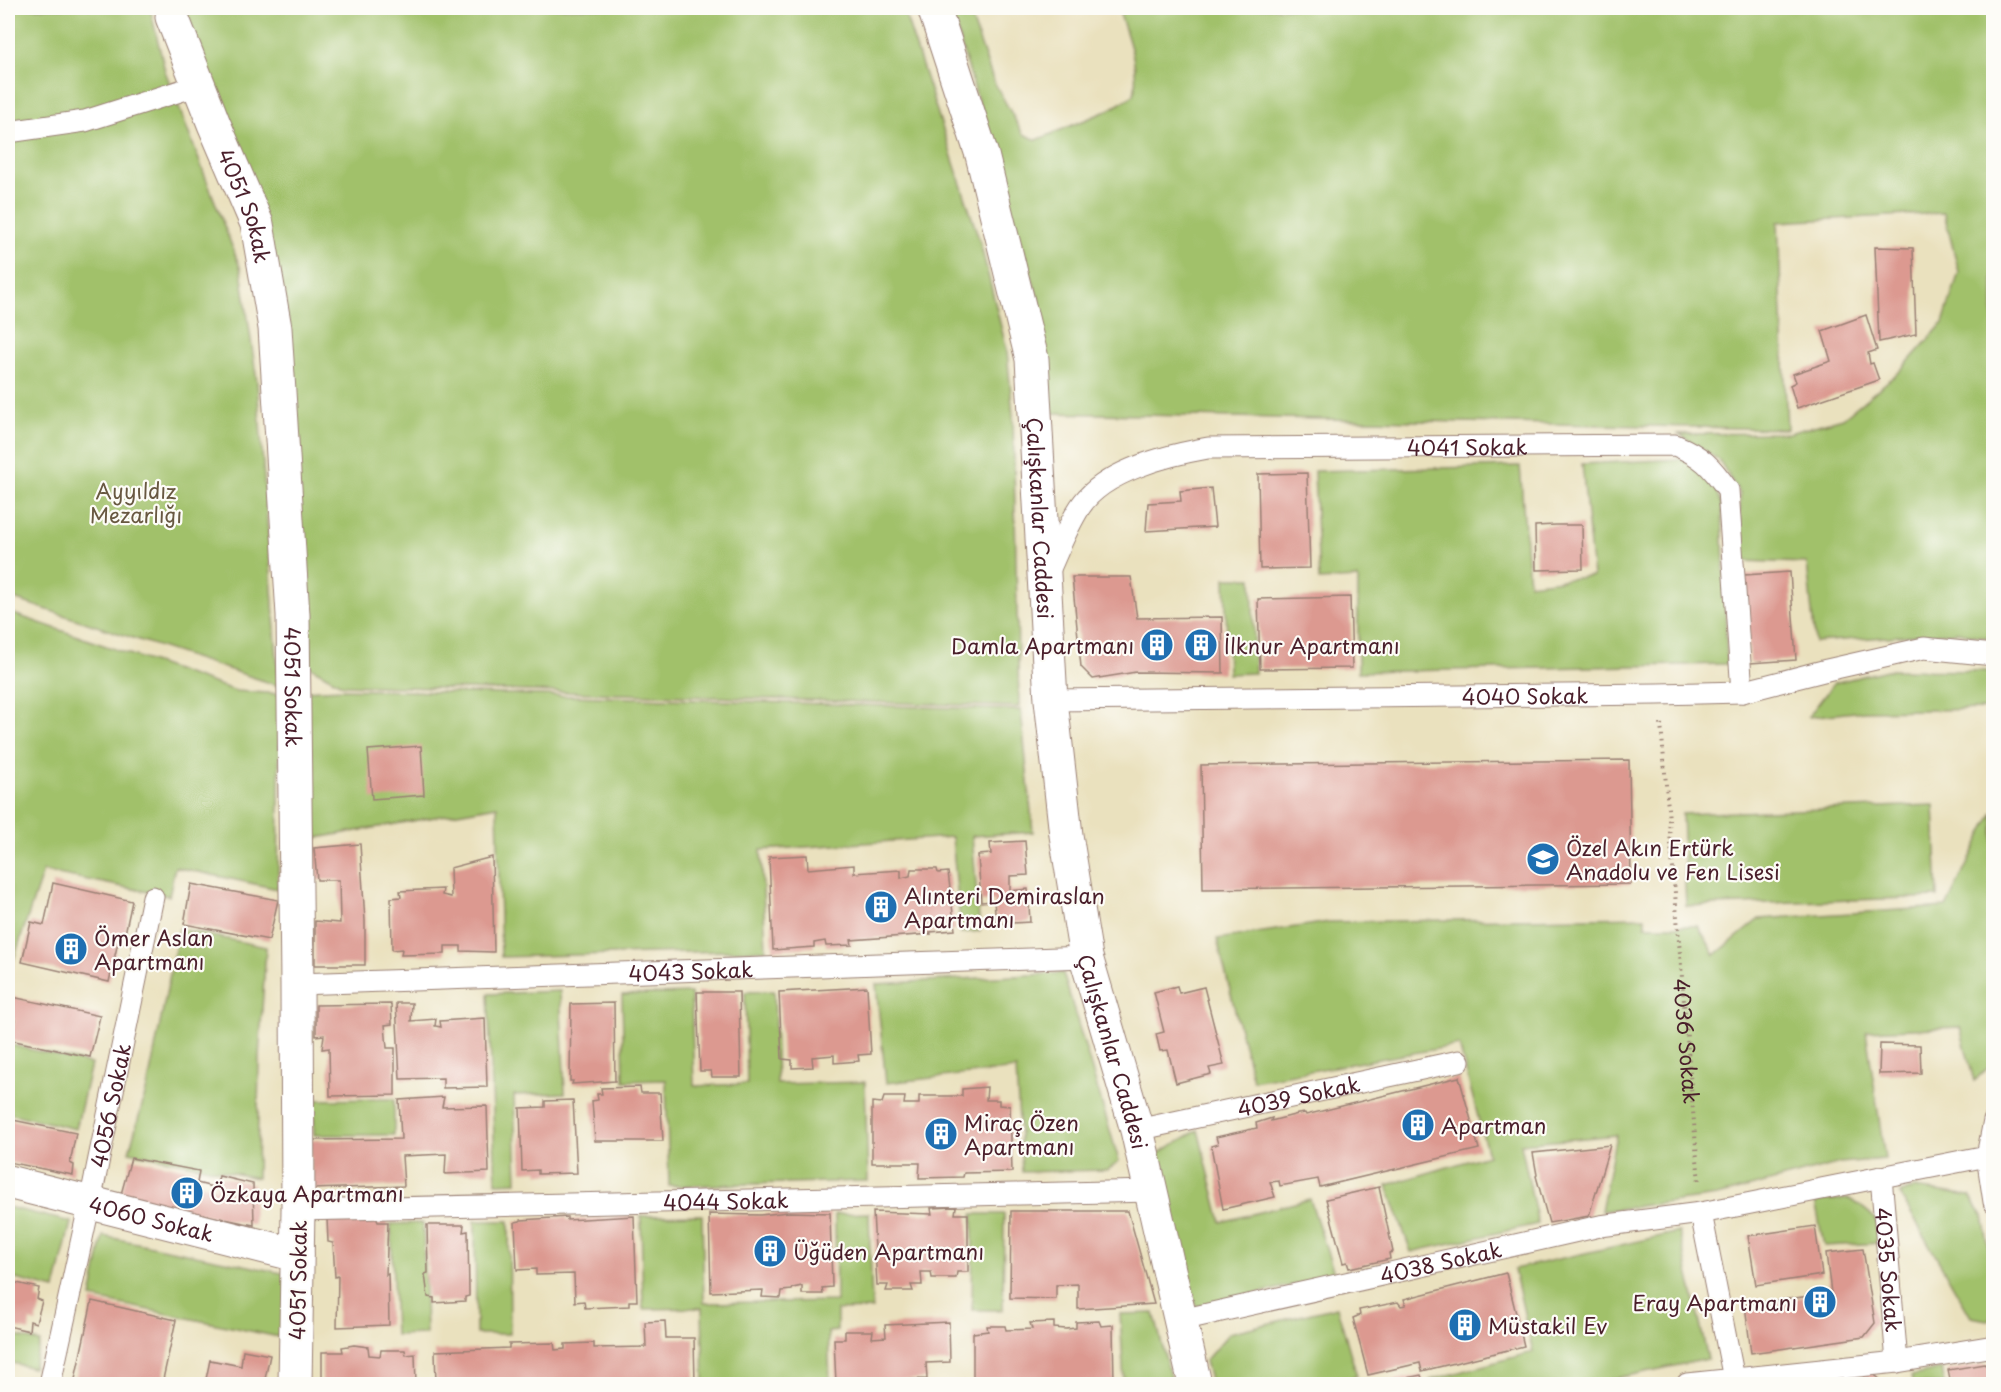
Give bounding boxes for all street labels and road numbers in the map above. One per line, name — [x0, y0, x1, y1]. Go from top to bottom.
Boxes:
street label: 4051 Sokak — [210, 143, 279, 265]
street label: Çalışkanlar Caddesi — [1019, 416, 1062, 620]
street label: 4041 Sokak — [1407, 430, 1528, 463]
street label: 4051 Sokak — [277, 627, 310, 747]
street label: 4040 Sokak — [1462, 679, 1588, 712]
street label: Çalışkanlar Caddesi — [1070, 950, 1157, 1152]
street label: 4043 Sokak — [628, 952, 754, 989]
street label: 4036 Sokak — [1666, 977, 1708, 1105]
street label: 4056 Sokak — [81, 1040, 138, 1171]
street label: 4039 Sokak — [1234, 1067, 1363, 1124]
street label: 4044 Sokak — [663, 1183, 789, 1218]
street label: 4060 Sokak — [86, 1187, 217, 1249]
street label: 4035 Sokak — [1868, 1206, 1910, 1333]
street label: 4051 Sokak — [280, 1220, 314, 1340]
street label: 4038 Sokak — [1376, 1233, 1505, 1291]

